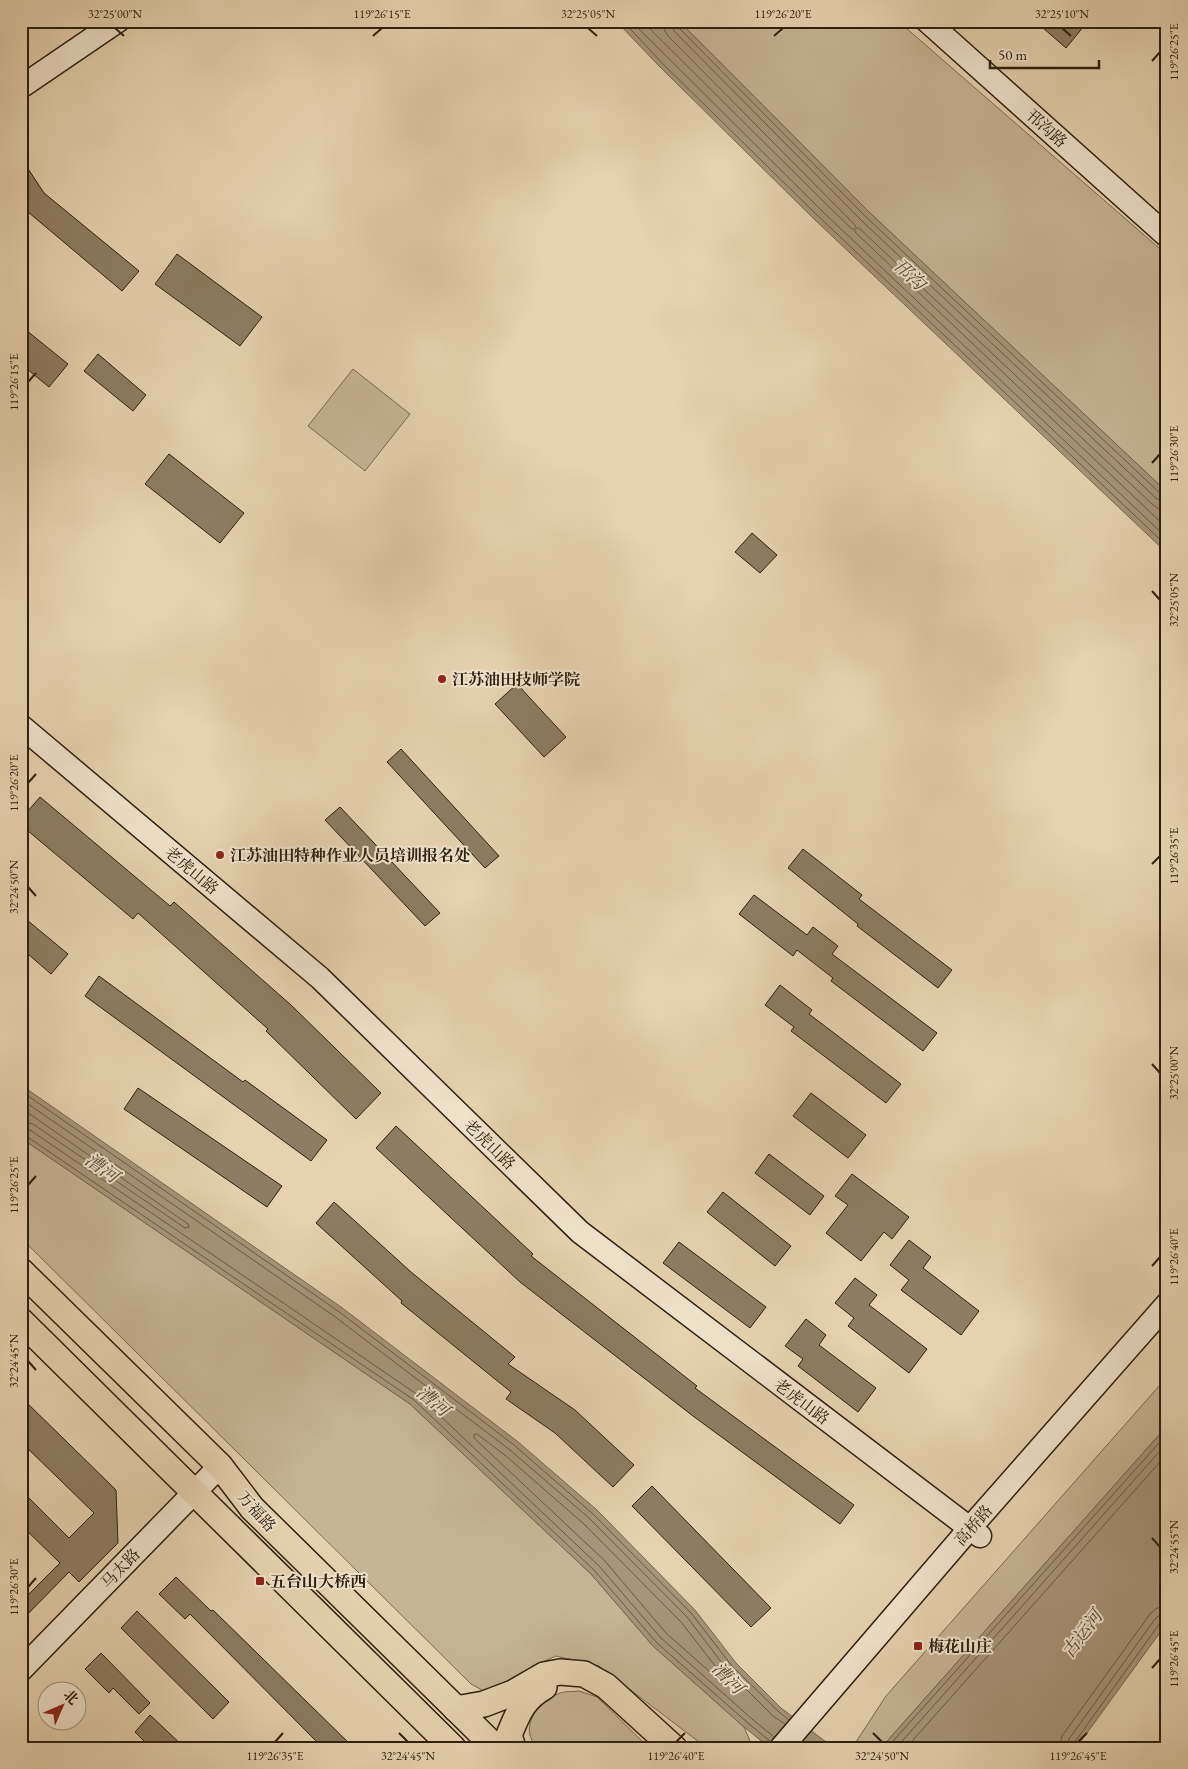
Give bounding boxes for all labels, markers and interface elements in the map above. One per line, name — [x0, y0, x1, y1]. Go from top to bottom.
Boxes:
text: 32°25'00"N — [88, 6, 142, 22]
text: 119°26'15"E — [354, 6, 411, 22]
text: 32°25'05"N — [561, 6, 615, 22]
text: 119°26'20"E — [755, 6, 812, 22]
text: 32°25'10"N — [1035, 6, 1089, 22]
text: 119°26'25"E — [1166, 23, 1182, 80]
scale bar — [990, 38, 1099, 70]
text: 50 m — [998, 45, 1027, 64]
street label: 邗沟路 — [1022, 105, 1072, 152]
water label: 邗沟 — [888, 253, 933, 296]
text: 119°26'15"E — [6, 353, 22, 410]
text: 119°26'30"E — [1166, 425, 1182, 482]
text: 32°25'05"N — [1166, 573, 1182, 627]
place label: 江苏油田技师学院 — [452, 669, 580, 690]
marker: 江苏油田技师学院 — [436, 673, 448, 685]
text: 119°26'20"E — [6, 754, 22, 811]
text: 119°26'35"E — [1166, 827, 1182, 884]
street label: 老虎山路 — [160, 842, 223, 899]
place label: 江苏油田特种作业人员培训报名处 — [230, 845, 470, 866]
marker: 江苏油田特种作业人员培训报名处 — [214, 849, 226, 861]
text: 32°24'50"N — [6, 860, 22, 914]
text: 32°25'00"N — [1166, 1046, 1182, 1100]
street label: 老虎山路 — [459, 1115, 520, 1174]
water label: 漕河 — [81, 1148, 126, 1189]
text: 119°26'25"E — [6, 1156, 22, 1213]
text: 119°26'40"E — [1166, 1228, 1182, 1285]
text: 32°24'45"N — [6, 1334, 22, 1388]
street label: 老虎山路 — [770, 1374, 834, 1429]
water label: 漕河 — [412, 1380, 457, 1423]
street label: 万福路 — [233, 1486, 280, 1536]
street label: 高桥路 — [950, 1500, 997, 1550]
text: 32°24'55"N — [1166, 1520, 1182, 1574]
street label: 马太路 — [96, 1544, 145, 1593]
text: 119°26'30"E — [6, 1558, 22, 1615]
place label: 五台山大桥西 — [270, 1571, 367, 1592]
marker: 五台山大桥西 — [254, 1575, 266, 1587]
water label: 古运河 — [1056, 1603, 1109, 1662]
text: 119°26'45"E — [1166, 1630, 1182, 1687]
place label: 梅花山庄 — [928, 1636, 992, 1657]
marker: 梅花山庄 — [912, 1640, 924, 1652]
water label: 漕河 — [707, 1657, 751, 1701]
north arrow — [38, 1682, 88, 1732]
text: 北 — [60, 1685, 83, 1708]
text: 119°26'35"E — [247, 1748, 304, 1764]
text: 32°24'45"N — [381, 1748, 435, 1764]
text: 119°26'40"E — [648, 1748, 705, 1764]
text: 32°24'50"N — [855, 1748, 909, 1764]
text: 119°26'45"E — [1050, 1748, 1107, 1764]

